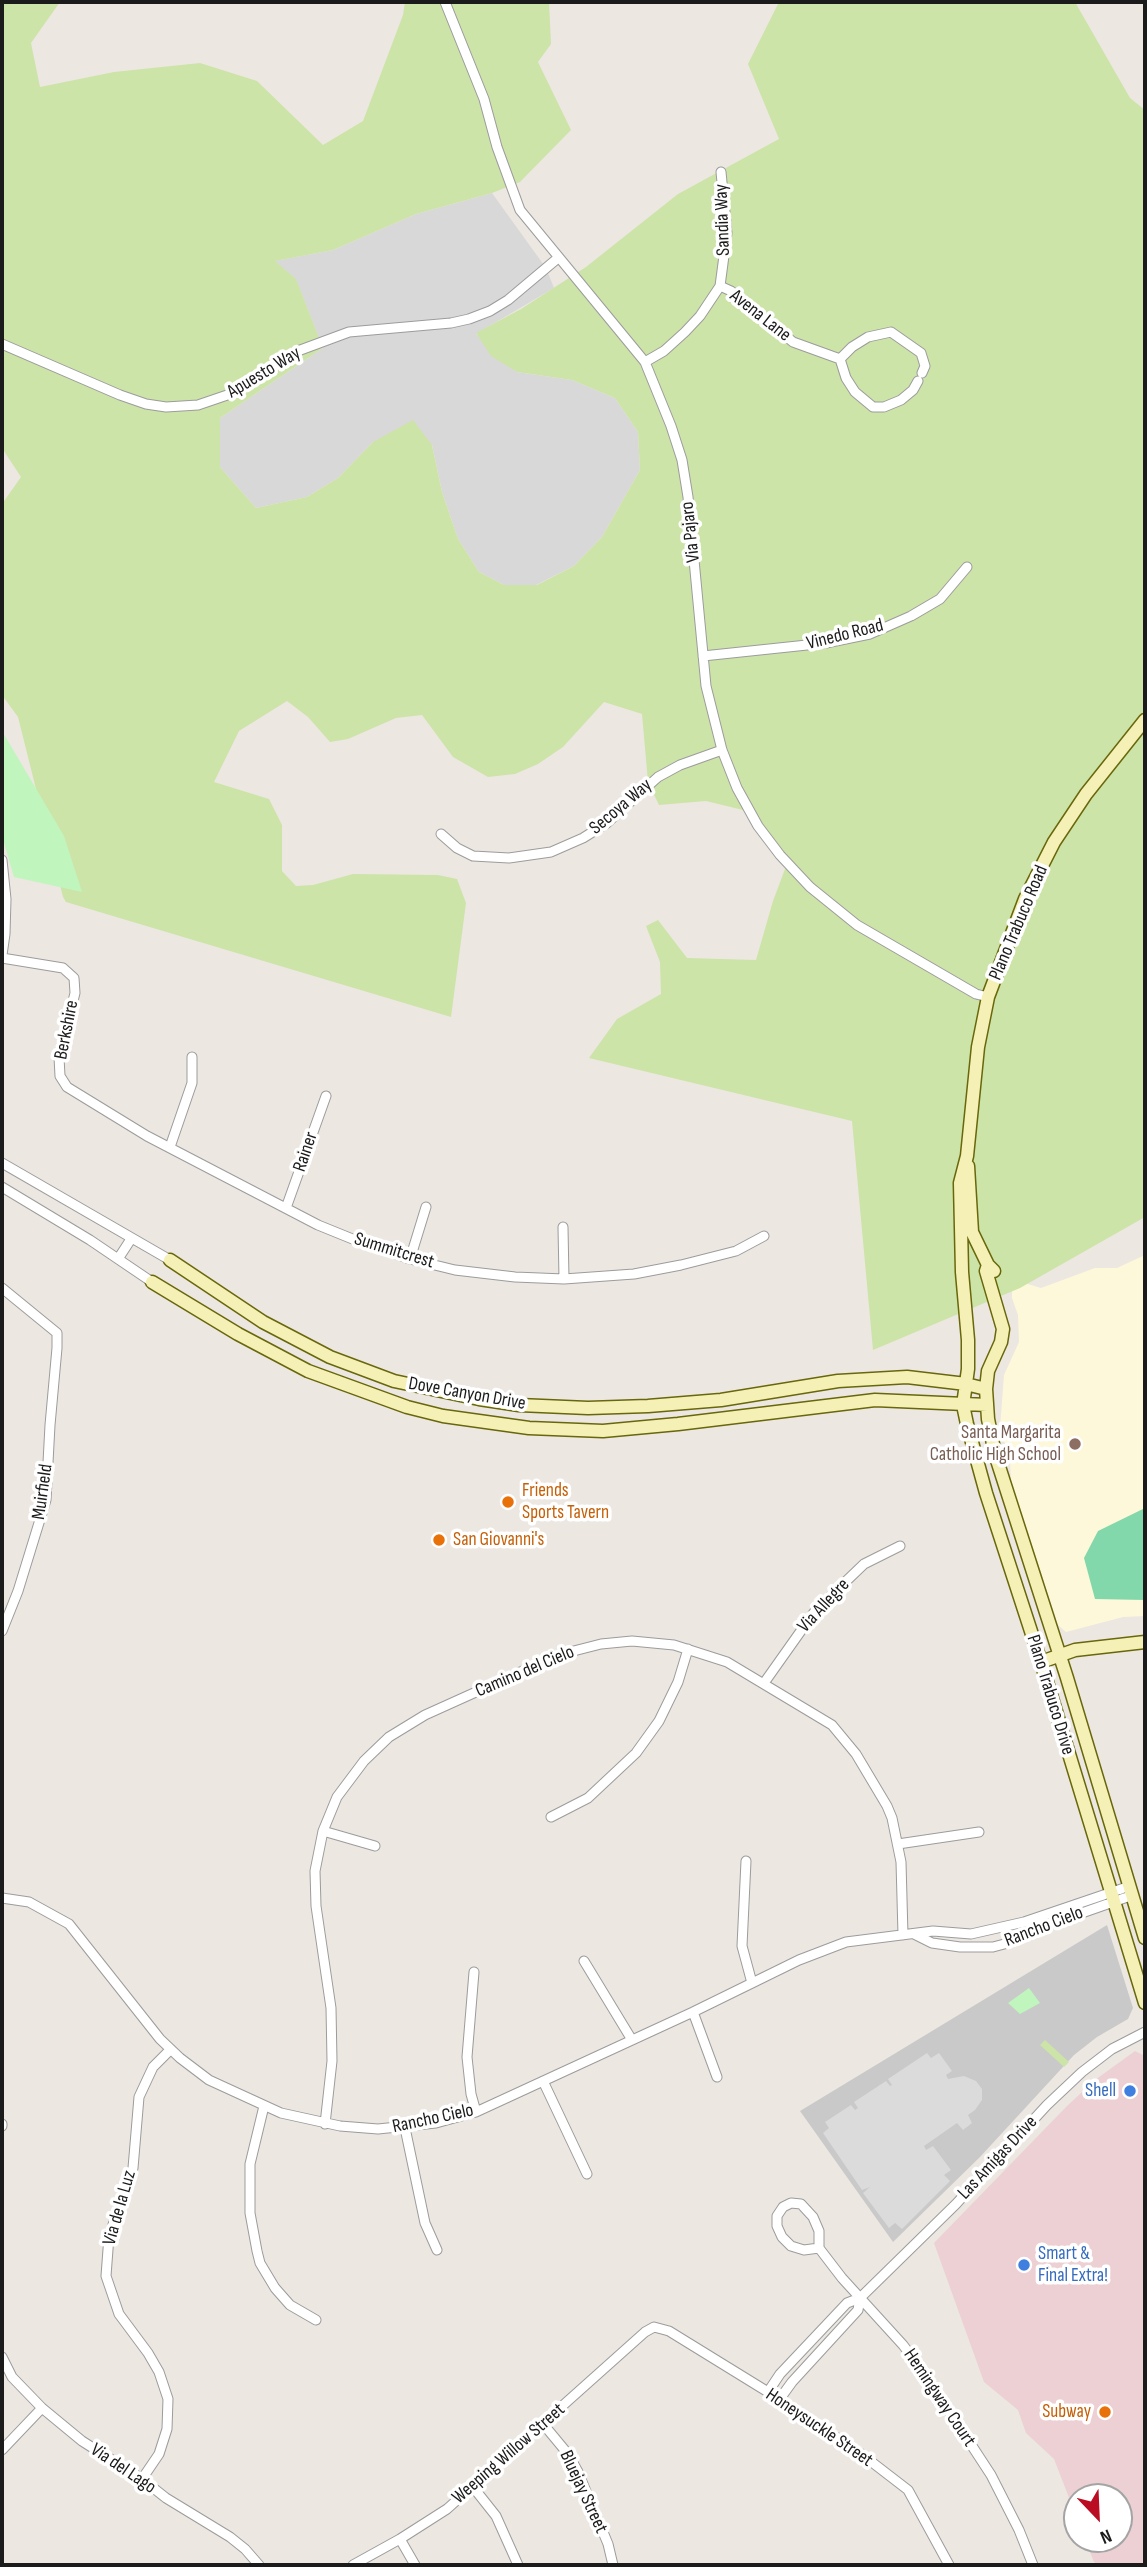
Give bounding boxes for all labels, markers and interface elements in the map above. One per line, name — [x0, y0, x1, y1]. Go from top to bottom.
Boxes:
street label: Sandia Way — [710, 184, 736, 256]
street label: Avena Lane — [725, 285, 795, 347]
street label: Apuesto Way — [223, 342, 305, 404]
street label: Via Pajaro — [676, 500, 706, 564]
street label: Vinedo Road — [804, 614, 886, 656]
street label: Secoya Way — [585, 774, 657, 840]
street label: Plano Trabuco Road — [985, 862, 1053, 984]
street label: Berkshire — [50, 998, 84, 1062]
street label: Rainer — [289, 1129, 323, 1175]
street label: Summitcrest — [351, 1228, 437, 1274]
street label: Dove Canyon Drive — [407, 1372, 527, 1416]
place label: Santa Margarita Catholic High School — [930, 1422, 1061, 1466]
marker: Santa Margarita Catholic High School — [1067, 1436, 1083, 1452]
street label: Muirfield — [28, 1463, 58, 1521]
place label: Friends Sports Tavern — [522, 1480, 609, 1524]
marker: Friends Sports Tavern — [500, 1494, 516, 1510]
place label: San Giovanni's — [453, 1529, 544, 1551]
marker: San Giovanni's — [431, 1532, 447, 1548]
street label: Via Allegre — [793, 1574, 855, 1638]
street label: Plano Trabuco Drive — [1021, 1632, 1079, 1758]
street label: Camino del Cielo — [472, 1641, 578, 1703]
street label: Rancho Cielo — [1001, 1902, 1087, 1952]
place label: Shell — [1085, 2080, 1116, 2102]
marker: Shell — [1122, 2083, 1138, 2099]
street label: Rancho Cielo — [390, 2099, 476, 2139]
street label: Las Amigas Drive — [953, 2111, 1043, 2205]
street label: Via de la Luz — [98, 2168, 142, 2248]
place label: Smart & Final Extra! — [1038, 2243, 1108, 2287]
marker: Smart & Final Extra! — [1016, 2257, 1032, 2273]
street label: Hemingway Court — [898, 2345, 980, 2451]
street label: Honeysuckle Street — [761, 2384, 877, 2472]
street label: Weeping Willow Street — [448, 2399, 570, 2509]
place label: Subway — [1042, 2401, 1091, 2423]
marker: Subway — [1097, 2404, 1113, 2420]
street label: Via del Lago — [86, 2439, 160, 2499]
street label: Bluejay Street — [554, 2447, 612, 2537]
north arrow — [1063, 2483, 1133, 2553]
text: N — [1096, 2523, 1115, 2549]

